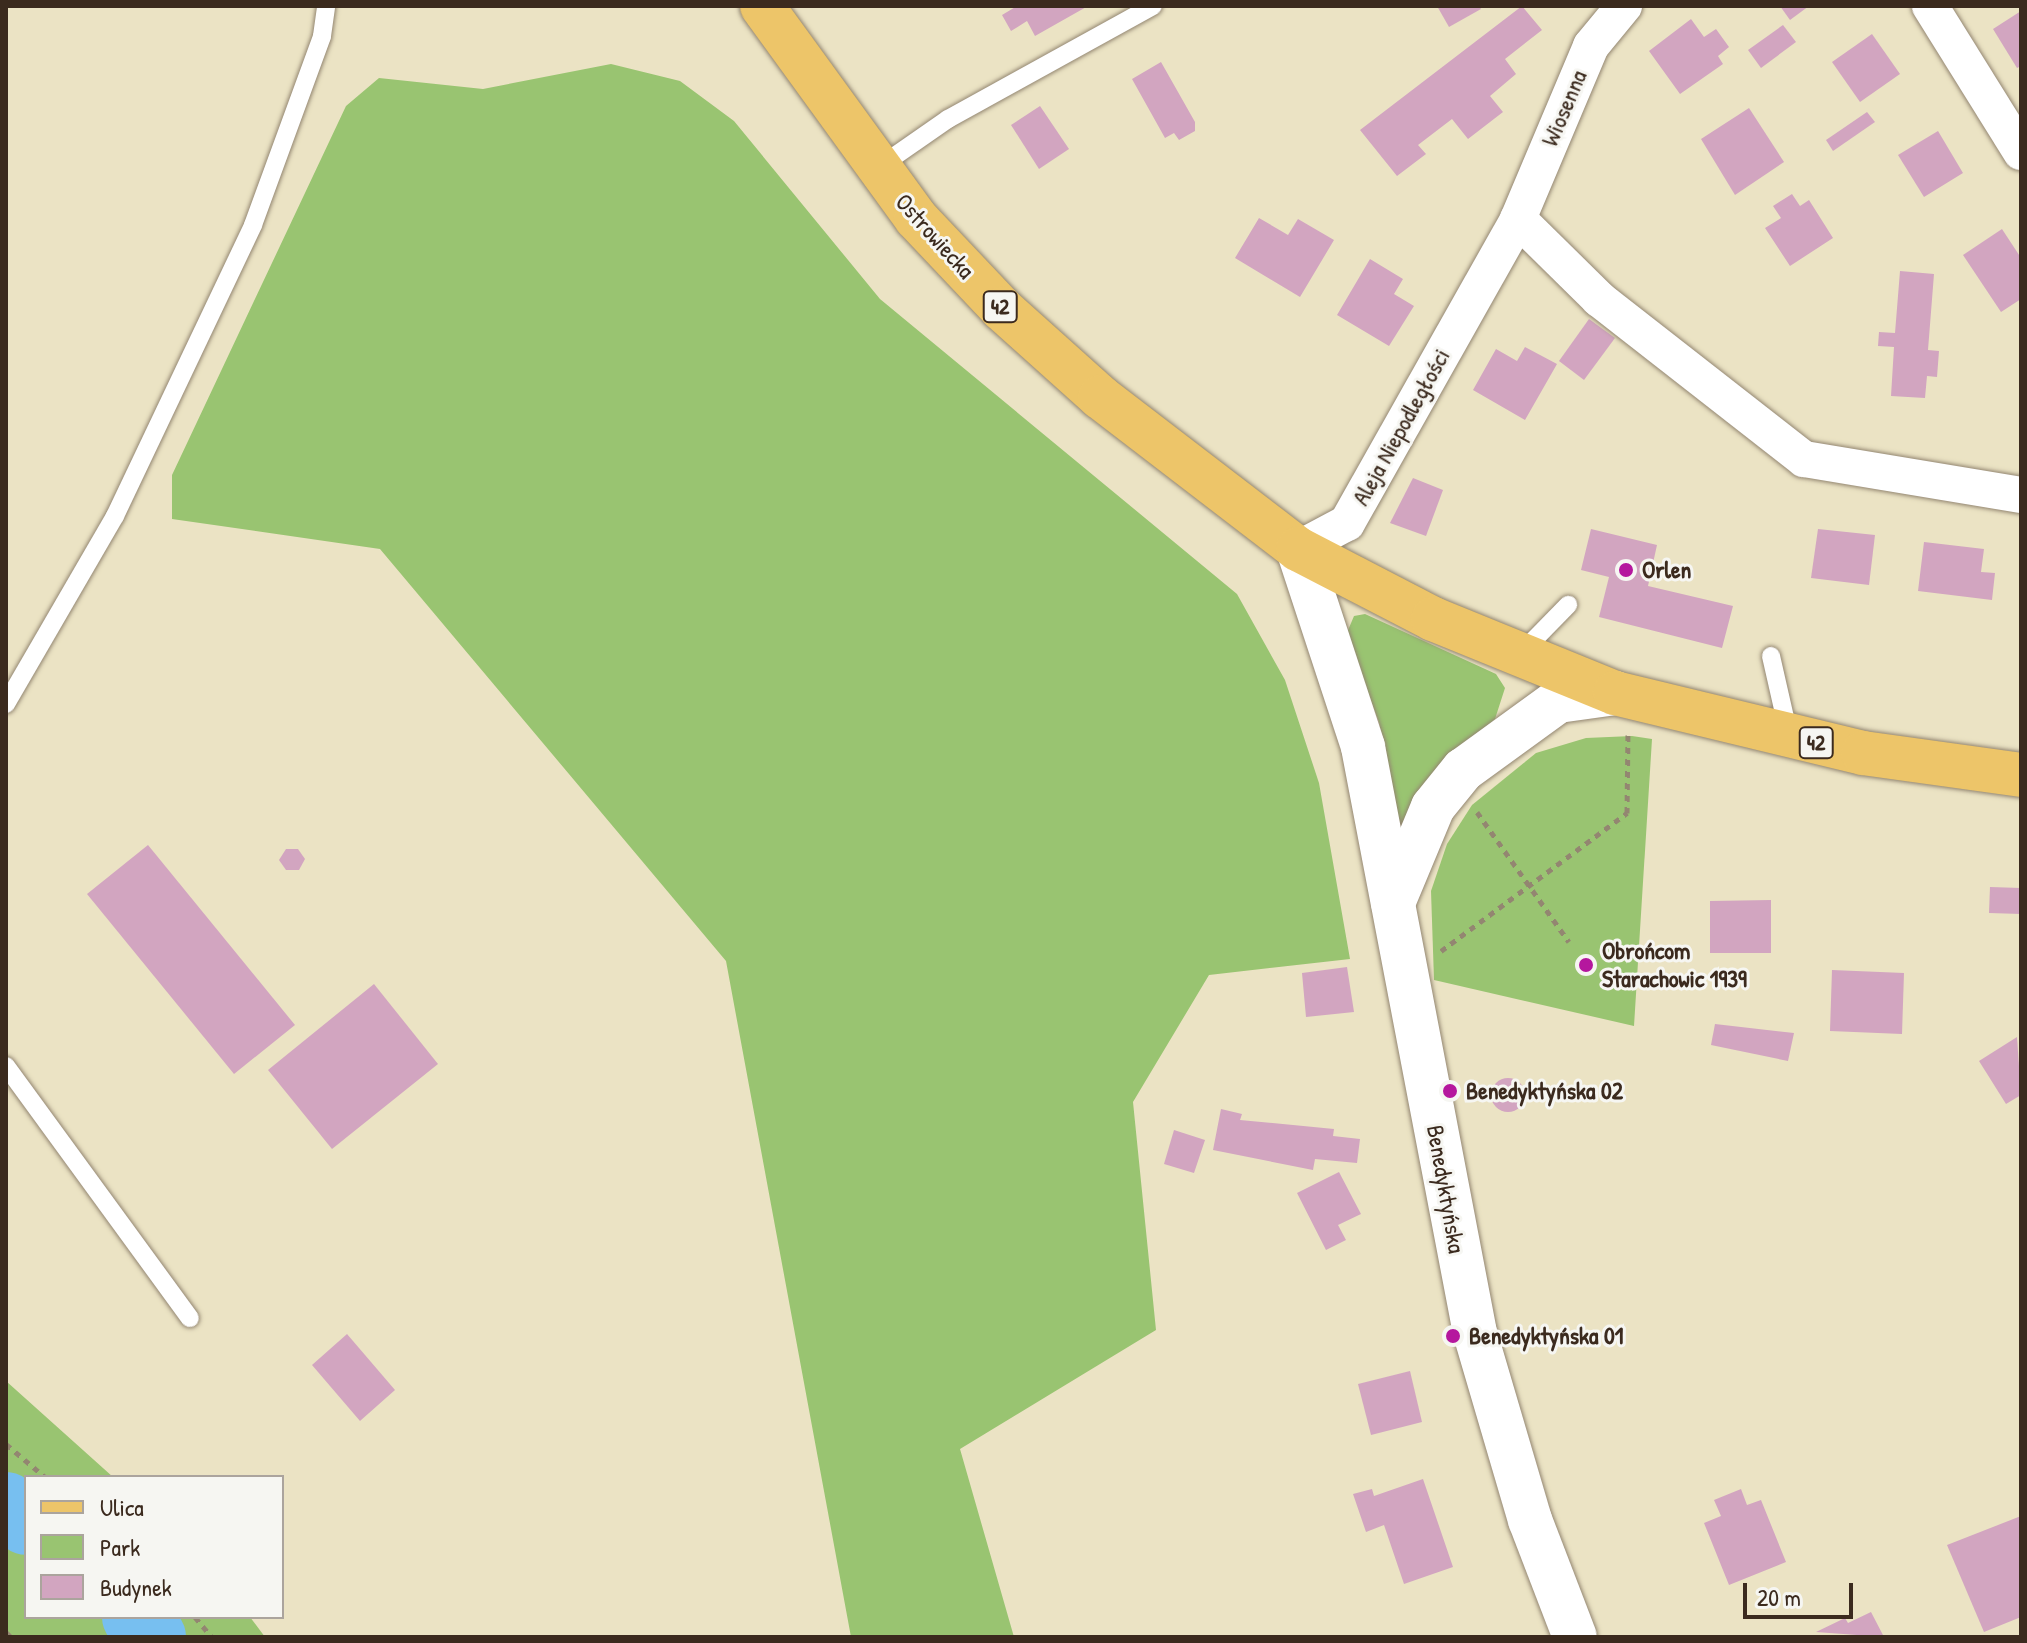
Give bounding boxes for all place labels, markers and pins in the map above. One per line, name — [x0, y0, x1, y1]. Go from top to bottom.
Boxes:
place label: Orlen — [1642, 556, 1691, 584]
marker: Orlen — [1617, 561, 1635, 579]
place label: Obrońcom Starachowic 1939 — [1602, 937, 1747, 993]
marker: Obrońcom Starachowic 1939 — [1577, 956, 1595, 974]
place label: Benedyktyńska 02 — [1466, 1077, 1623, 1105]
marker: Benedyktyńska 02 — [1441, 1082, 1459, 1100]
place label: Benedyktyńska 01 — [1469, 1322, 1623, 1350]
marker: Benedyktyńska 01 — [1444, 1327, 1462, 1345]

